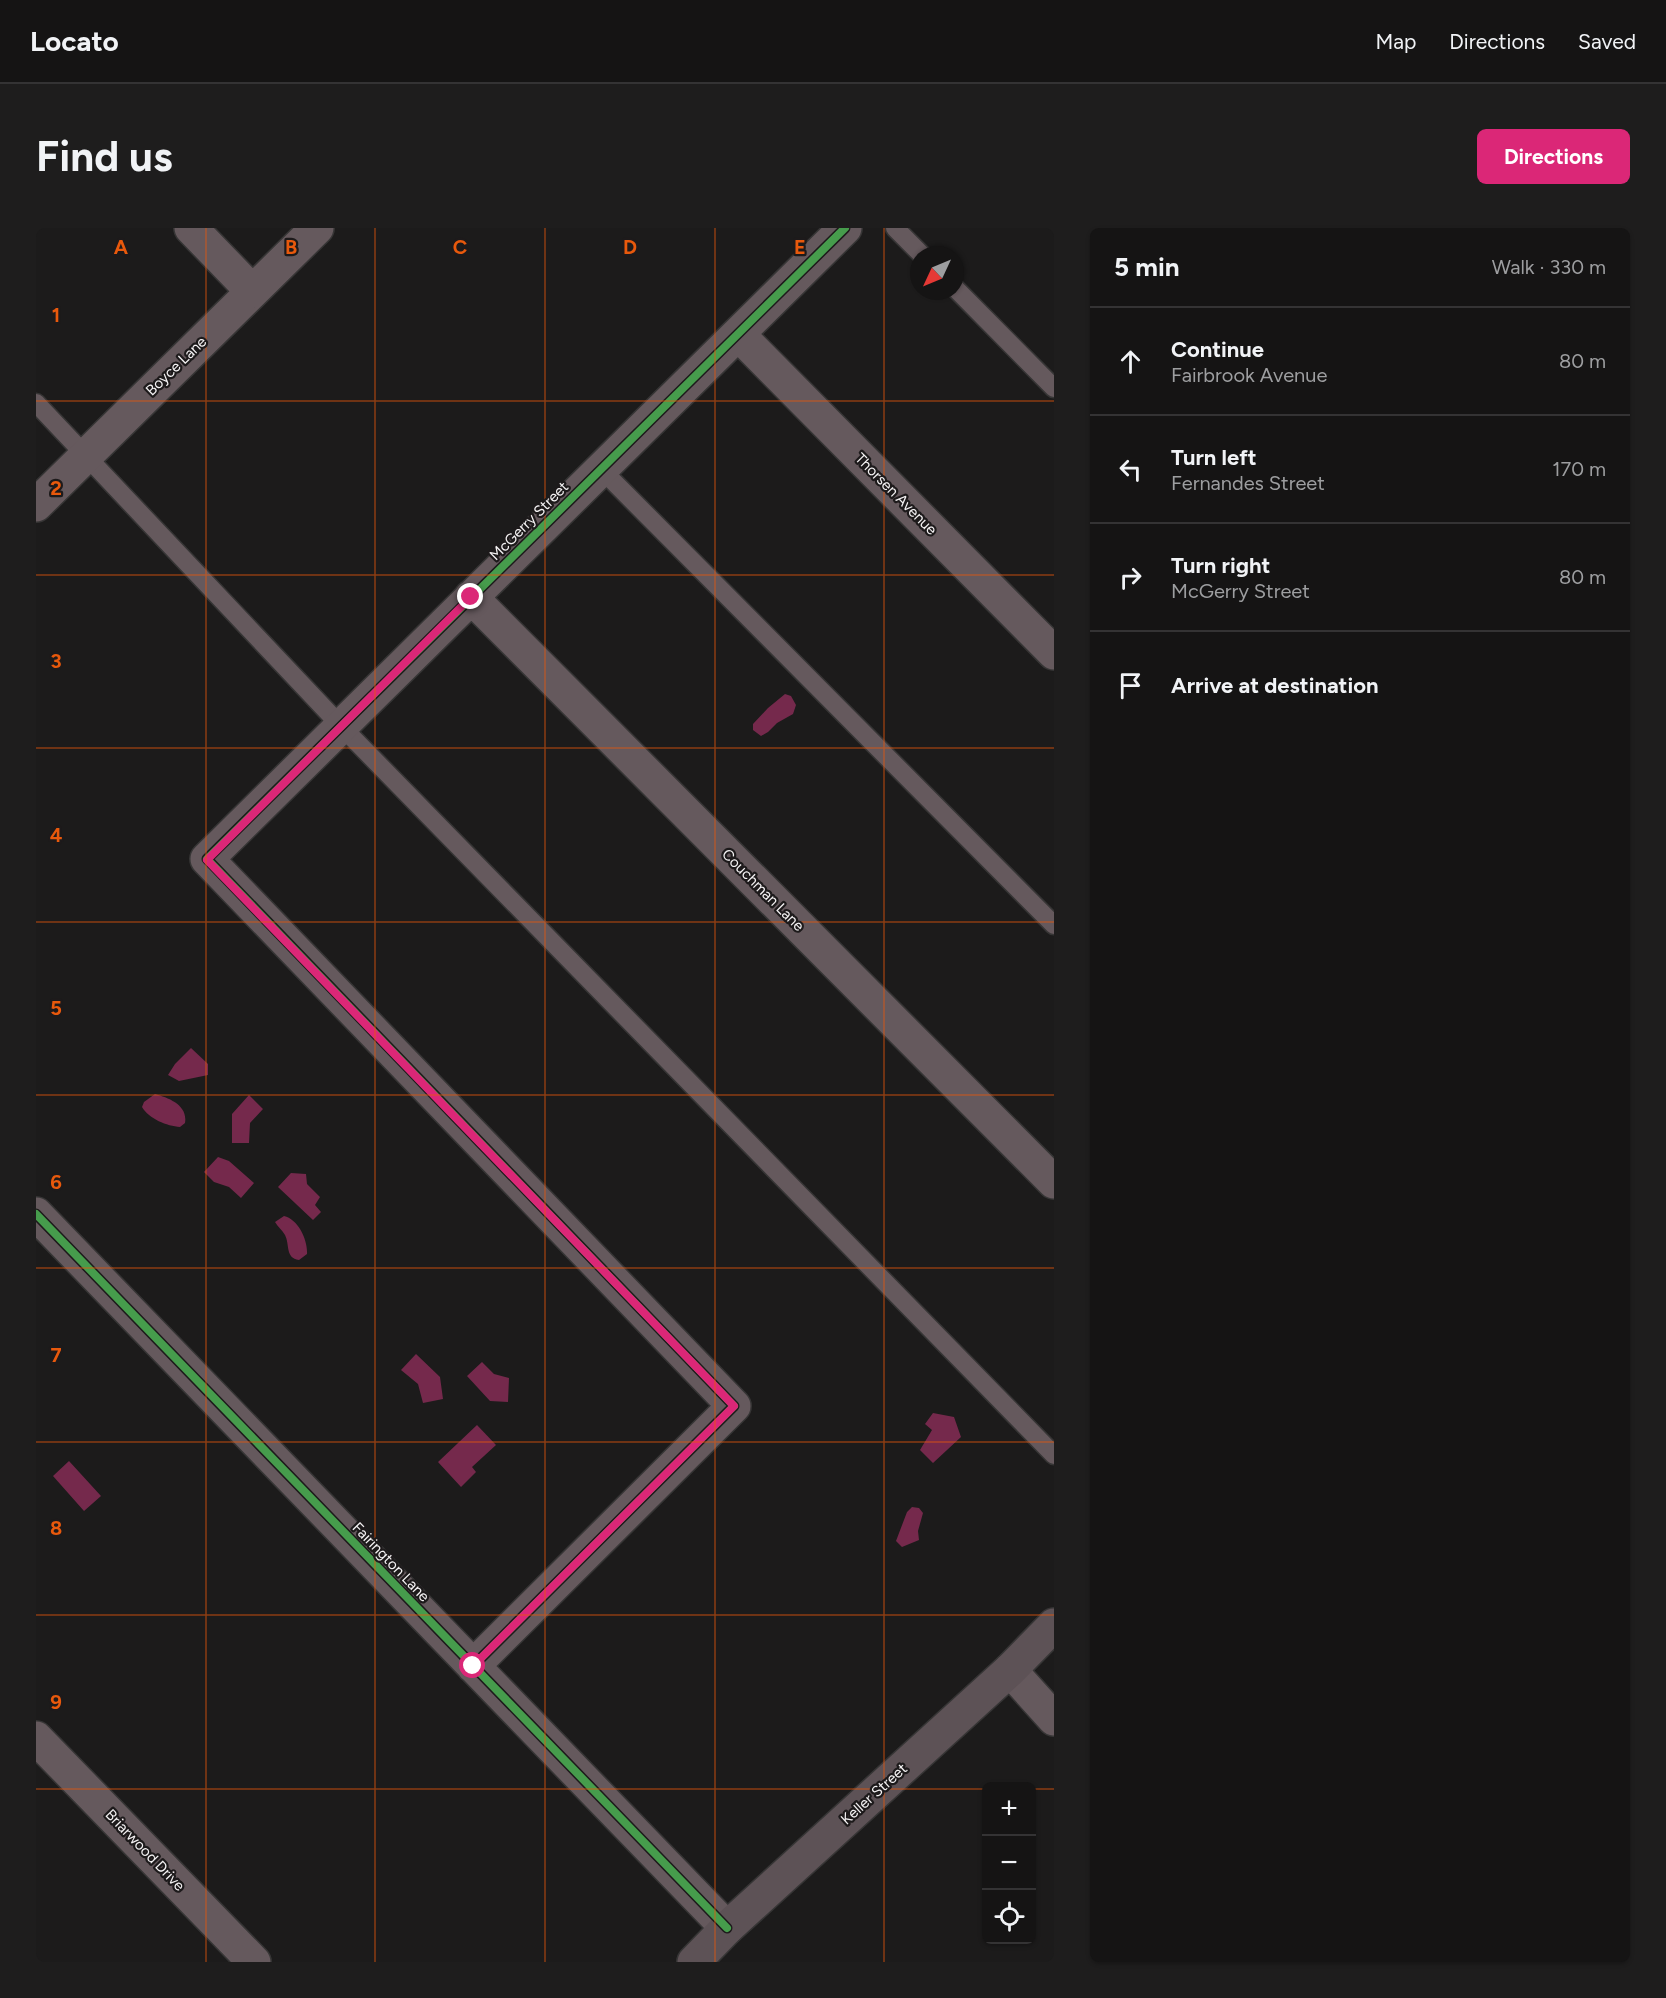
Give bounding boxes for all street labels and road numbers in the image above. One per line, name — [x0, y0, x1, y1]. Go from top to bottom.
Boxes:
street label: Boyce Lane — [142, 333, 210, 399]
street label: Thorsen Avenue — [851, 449, 941, 539]
street label: McGerry Street — [486, 478, 572, 564]
street label: Couchman Lane — [718, 845, 808, 935]
street label: Fairington Lane — [349, 1519, 433, 1605]
street label: Keller Street — [837, 1759, 911, 1828]
street label: Briarwood Drive — [101, 1805, 189, 1895]

